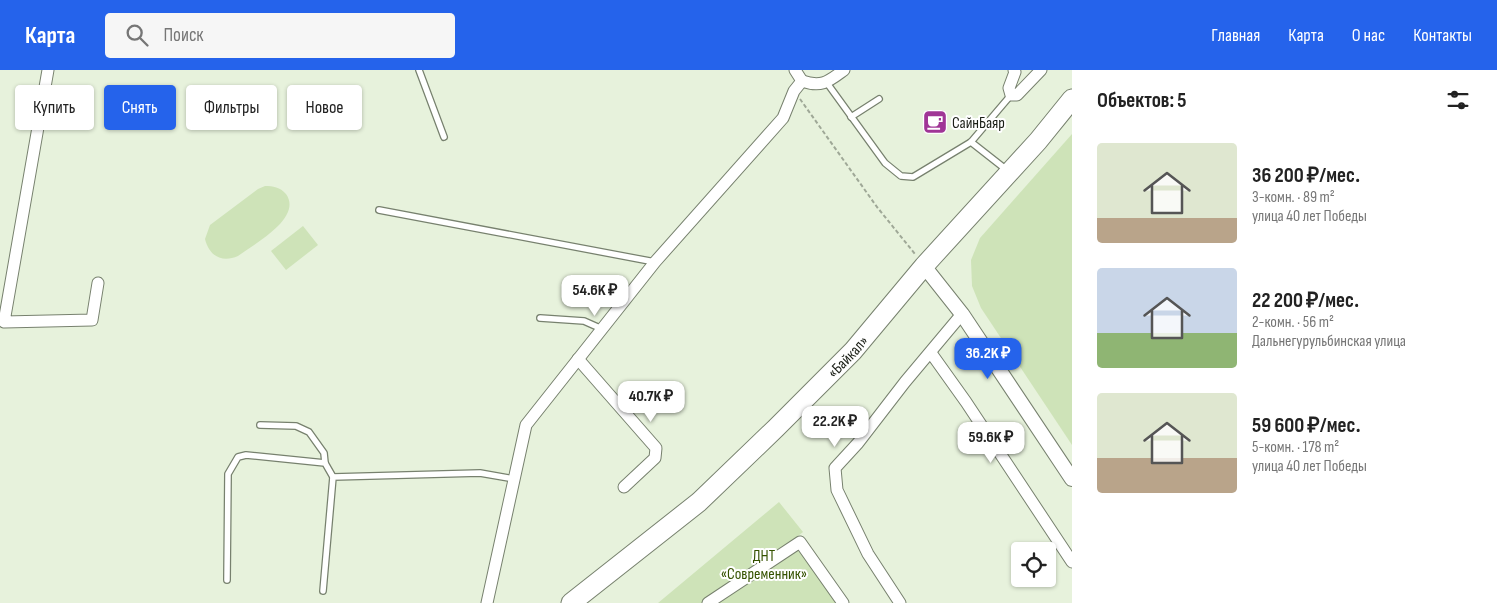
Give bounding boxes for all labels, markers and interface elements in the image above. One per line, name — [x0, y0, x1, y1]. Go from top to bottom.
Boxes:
search box — [105, 13, 455, 58]
text: Карта — [25, 21, 75, 50]
icon: search — [123, 21, 151, 49]
text: Поиск — [163, 24, 204, 47]
text: Главная — [1211, 25, 1260, 46]
text: Карта — [1288, 25, 1324, 46]
text: О нас — [1352, 25, 1385, 46]
text: Контакты — [1413, 25, 1472, 46]
chip: Купить — [15, 85, 94, 130]
chip: Снять — [104, 85, 176, 130]
chip: Фильтры — [186, 85, 277, 130]
chip: Новое — [287, 85, 362, 130]
icon: filters — [1444, 86, 1472, 114]
text: Объектов: 5 — [1097, 88, 1187, 113]
cafe icon: СайнБаяр — [922, 109, 948, 135]
place label: СайнБаяр — [952, 114, 1005, 133]
icon: home — [1137, 163, 1197, 223]
text: 36 200 ₽/мес. — [1252, 163, 1360, 188]
text: 3-комн. · 89 m² — [1252, 188, 1335, 207]
text: улица 40 лет Победы — [1252, 207, 1367, 226]
pin: 54.6K ₽ — [549, 274, 641, 317]
text: 54.6K ₽ — [572, 281, 618, 300]
icon: home — [1137, 288, 1197, 348]
text: 22 200 ₽/мес. — [1252, 288, 1359, 313]
text: 2-комн. · 56 m² — [1252, 313, 1334, 332]
street label: «Байкал» — [824, 332, 873, 382]
text: Дальнегурульбинская улица — [1252, 332, 1406, 351]
pin: 36.2K ₽ — [942, 338, 1034, 380]
text: 36.2K ₽ — [965, 344, 1011, 363]
pin: 40.7K ₽ — [605, 380, 697, 423]
text: 40.7K ₽ — [629, 387, 673, 406]
pin: 22.2K ₽ — [789, 406, 881, 448]
text: 22.2K ₽ — [813, 412, 857, 431]
icon: home — [1137, 413, 1197, 473]
text: 59 600 ₽/мес. — [1252, 413, 1361, 438]
pin: 59.6K ₽ — [945, 422, 1037, 464]
text: 59.6K ₽ — [969, 428, 1013, 447]
text: 5-комн. · 178 m² — [1252, 438, 1339, 457]
text: улица 40 лет Победы — [1252, 457, 1367, 476]
map controls — [1011, 542, 1056, 587]
button: locate — [1011, 542, 1056, 587]
park label: ДНТ «Современник» — [721, 547, 807, 584]

